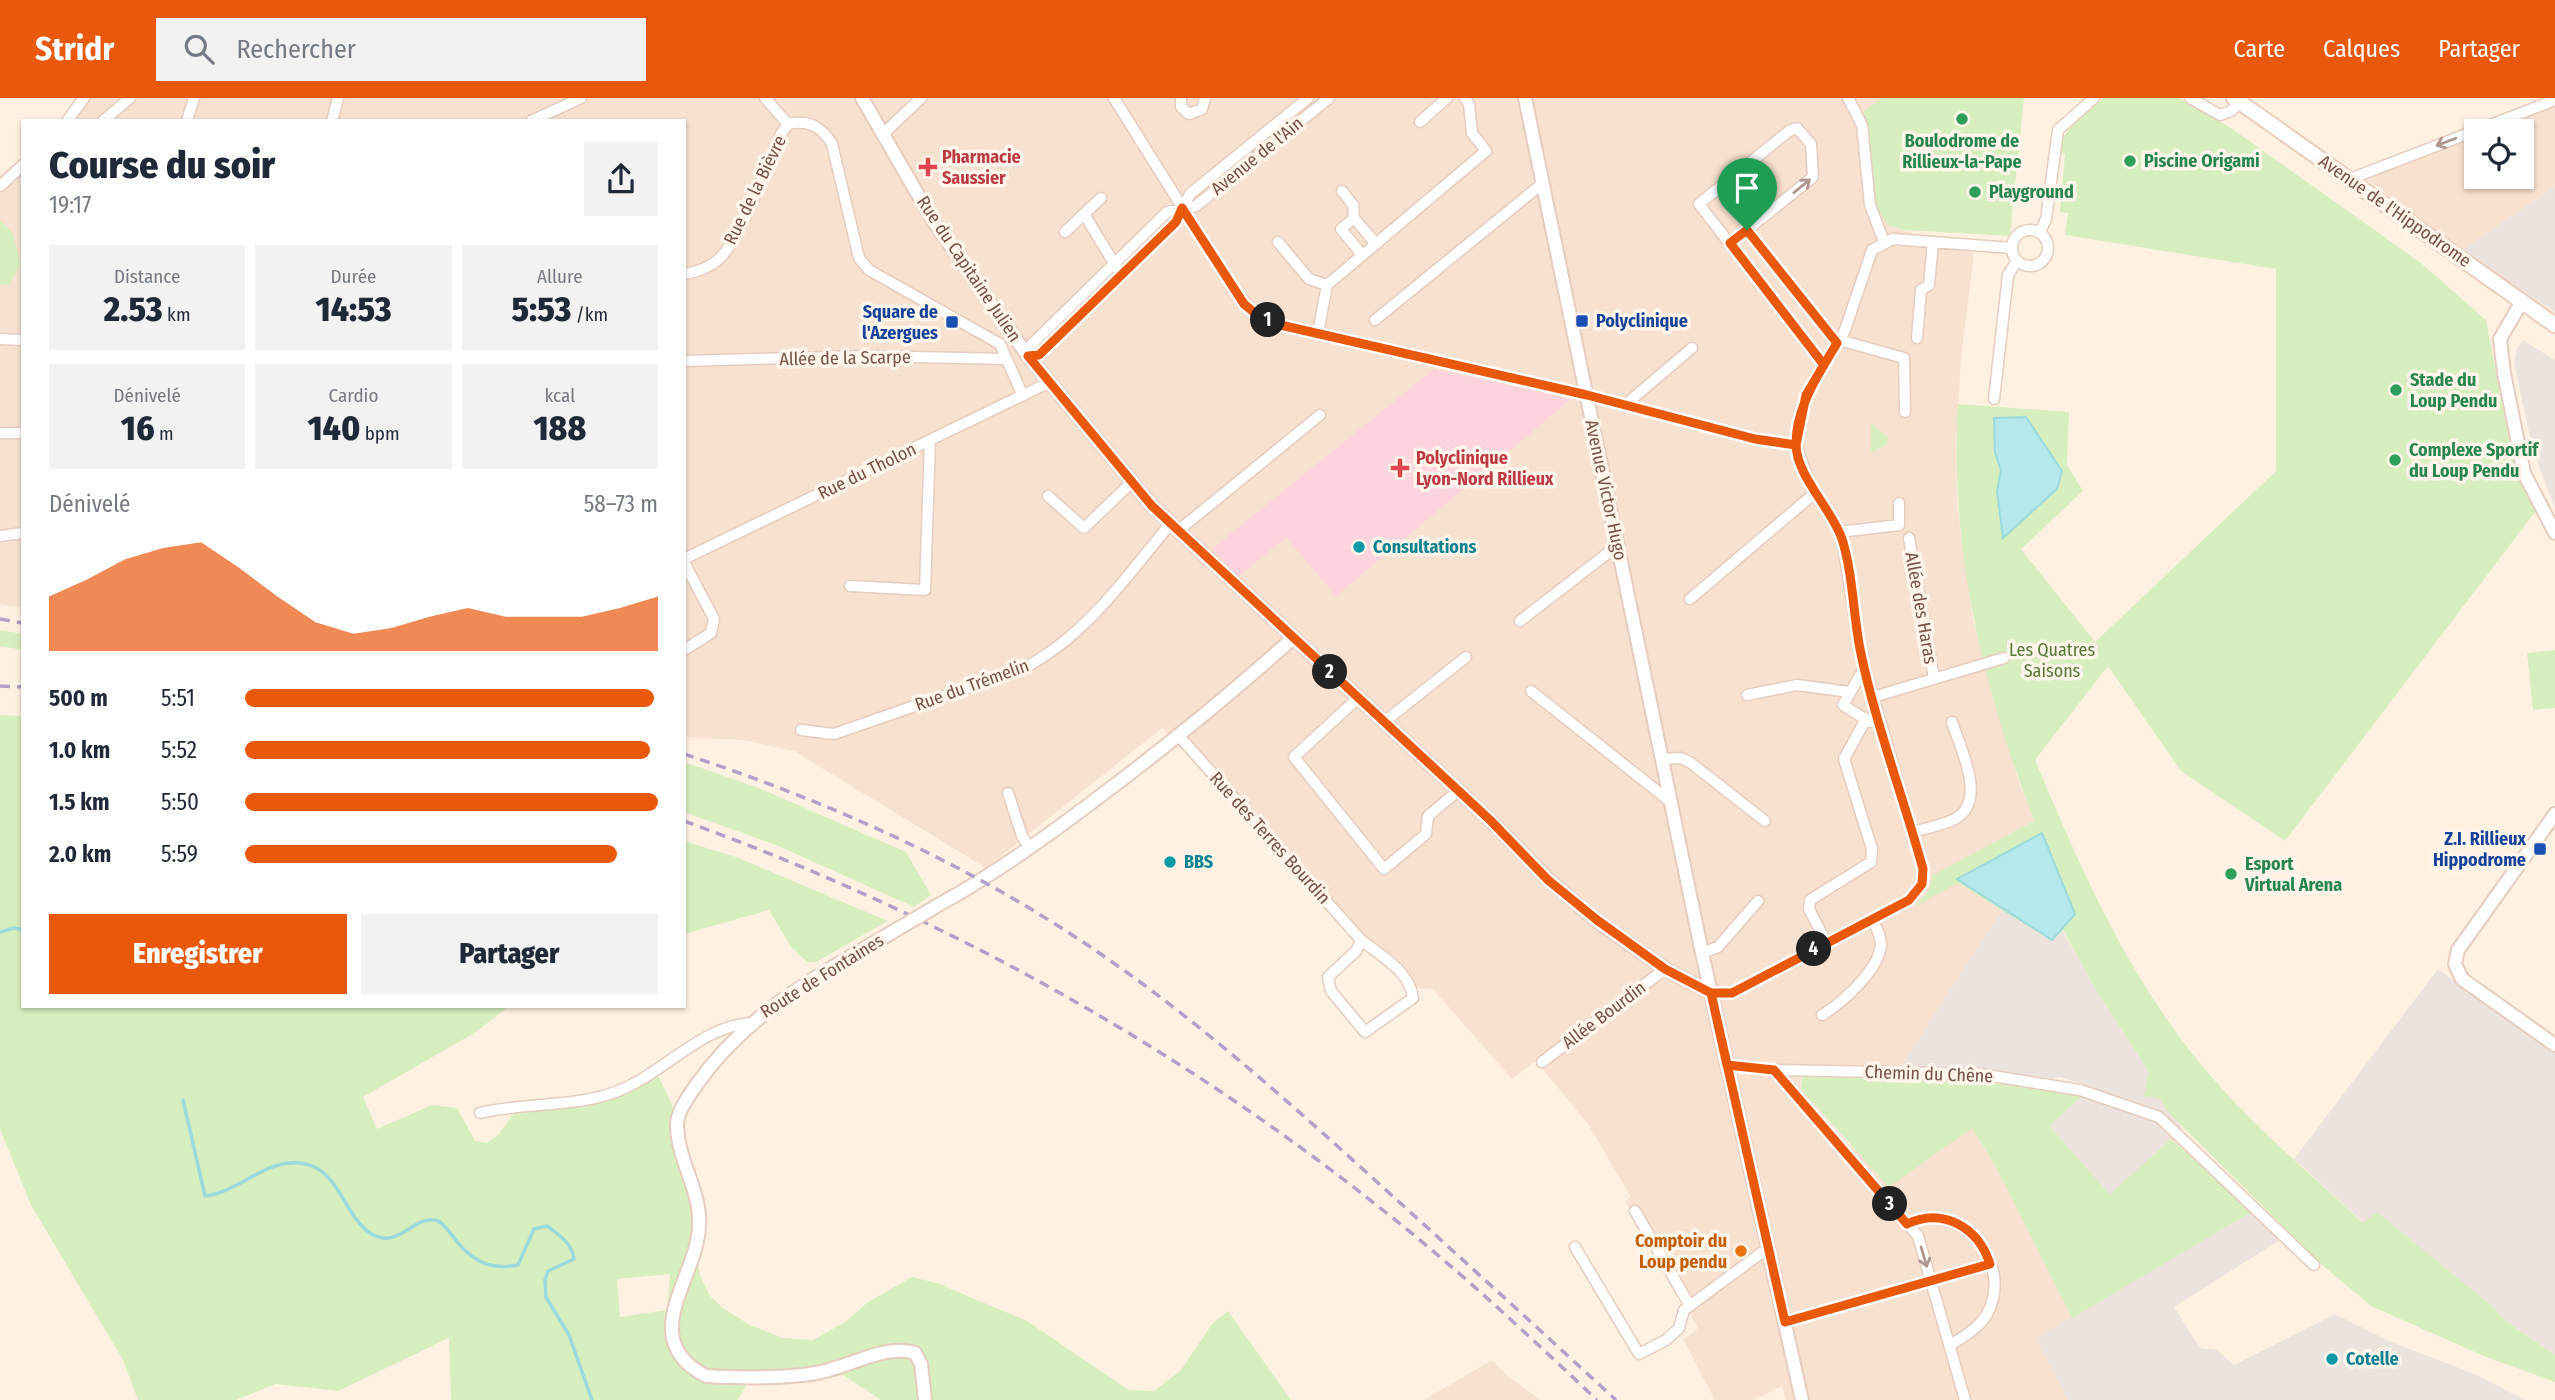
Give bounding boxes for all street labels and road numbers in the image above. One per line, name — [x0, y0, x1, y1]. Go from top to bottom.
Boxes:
street label: Avenue de l'Ain — [1206, 112, 1308, 200]
street label: Rue de la Bièvre — [719, 132, 791, 248]
street label: Avenue de l'Hippodrome — [2315, 150, 2475, 272]
street label: Rue du Capitaine Julien — [912, 192, 1026, 346]
street label: Allée de la Scarpe — [779, 346, 911, 370]
street label: Avenue Victor Hugo — [1580, 418, 1632, 562]
street label: Rue du Tholon — [814, 438, 920, 504]
street label: Allée des Haras — [1900, 550, 1942, 666]
street label: Rue du Trémelin — [912, 654, 1032, 716]
street label: Rue des Terres Bourdin — [1205, 767, 1335, 909]
street label: Route de Fontaines — [756, 929, 888, 1023]
street label: Allée Bourdin — [1558, 976, 1650, 1054]
street label: Chemin du Chêne — [1864, 1061, 1994, 1087]

